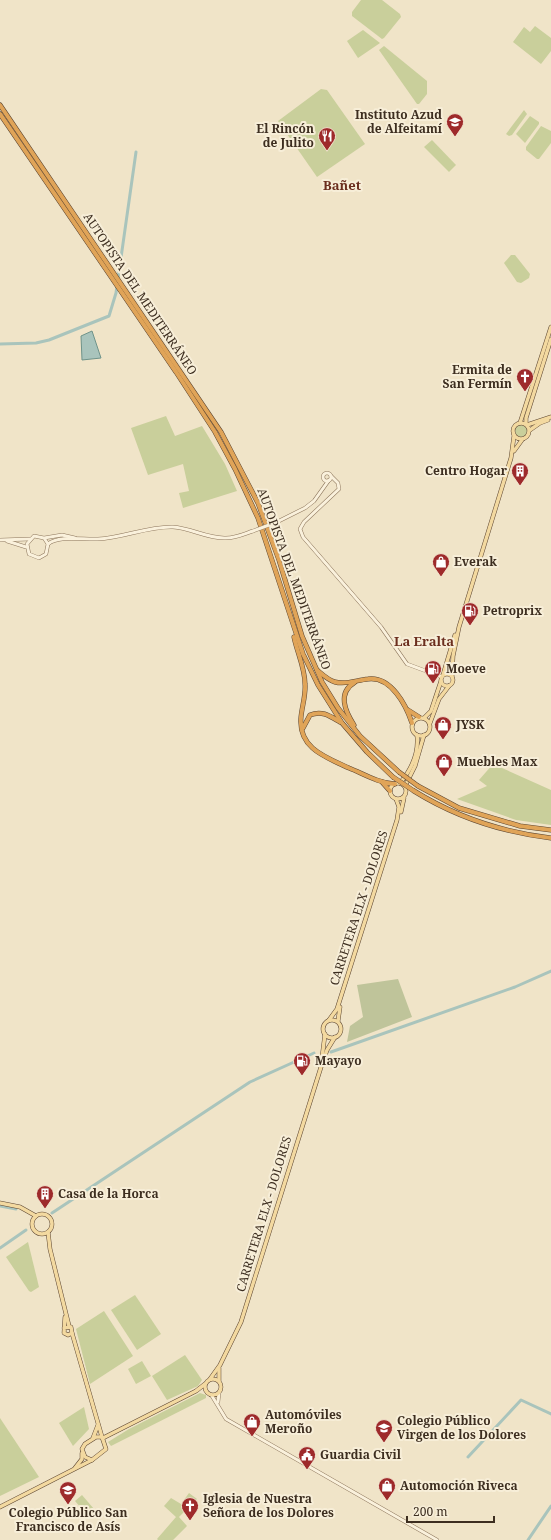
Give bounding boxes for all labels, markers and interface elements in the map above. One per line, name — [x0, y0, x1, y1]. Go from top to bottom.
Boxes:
place label: Instituto Azud de Alfeitamí — [355, 106, 443, 137]
school or university icon: Instituto Azud de Alfeitamí — [445, 112, 465, 137]
place label: El Rincón de Julito — [256, 120, 314, 151]
restaurant icon: El Rincón de Julito — [317, 126, 337, 151]
district label: Bañet — [323, 176, 361, 194]
street label: AUTOPISTA DEL MEDITERRÁNEO — [80, 209, 201, 378]
place label: Ermita de San Fermín — [443, 361, 512, 392]
church icon: Ermita de San Fermín — [515, 367, 535, 392]
building icon: Centro Hogar — [510, 461, 530, 486]
place label: Centro Hogar — [425, 462, 508, 479]
street label: AUTOPISTA DEL MEDITERRÁNEO — [254, 486, 335, 672]
shop icon: Everak — [431, 552, 451, 577]
place label: Everak — [454, 553, 497, 570]
fuel station icon: Petroprix — [460, 601, 480, 626]
place label: Petroprix — [483, 602, 542, 619]
district label: La Eralta — [394, 632, 454, 650]
fuel station icon: Moeve — [423, 659, 443, 684]
place label: Moeve — [446, 660, 486, 677]
shop icon: JYSK — [433, 715, 453, 740]
place label: JYSK — [455, 716, 485, 733]
shop icon: Muebles Max — [434, 752, 454, 777]
place label: Muebles Max — [457, 753, 538, 770]
street label: CARRETERA ELX - DOLORES — [325, 828, 392, 988]
fuel station icon: Mayayo — [292, 1051, 312, 1076]
place label: Mayayo — [315, 1052, 362, 1069]
street label: CARRETERA ELX - DOLORES — [232, 1134, 295, 1294]
building icon: Casa de la Horca — [35, 1184, 55, 1209]
place label: Casa de la Horca — [58, 1185, 159, 1202]
place label: Automóviles Meroño — [265, 1406, 342, 1437]
shop icon: Automóviles Meroño — [242, 1412, 262, 1437]
place label: Colegio Público Virgen de los Dolores — [397, 1412, 526, 1443]
school or university icon: Colegio Público Virgen de los Dolores — [374, 1418, 394, 1443]
public building icon: Guardia Civil — [297, 1445, 317, 1470]
place label: Guardia Civil — [320, 1446, 402, 1463]
shop icon: Automoción Riveca — [377, 1476, 397, 1501]
place label: Automoción Riveca — [400, 1477, 518, 1494]
school or university icon: Colegio Público San Francisco de Asís — [58, 1480, 78, 1505]
place label: Iglesia de Nuestra Señora de los Dolores — [203, 1490, 334, 1521]
church icon: Iglesia de Nuestra Señora de los Dolores — [180, 1496, 200, 1521]
scale bar — [407, 1498, 494, 1524]
text: 200 m — [413, 1503, 448, 1520]
place label: Colegio Público San Francisco de Asís — [9, 1504, 127, 1535]

